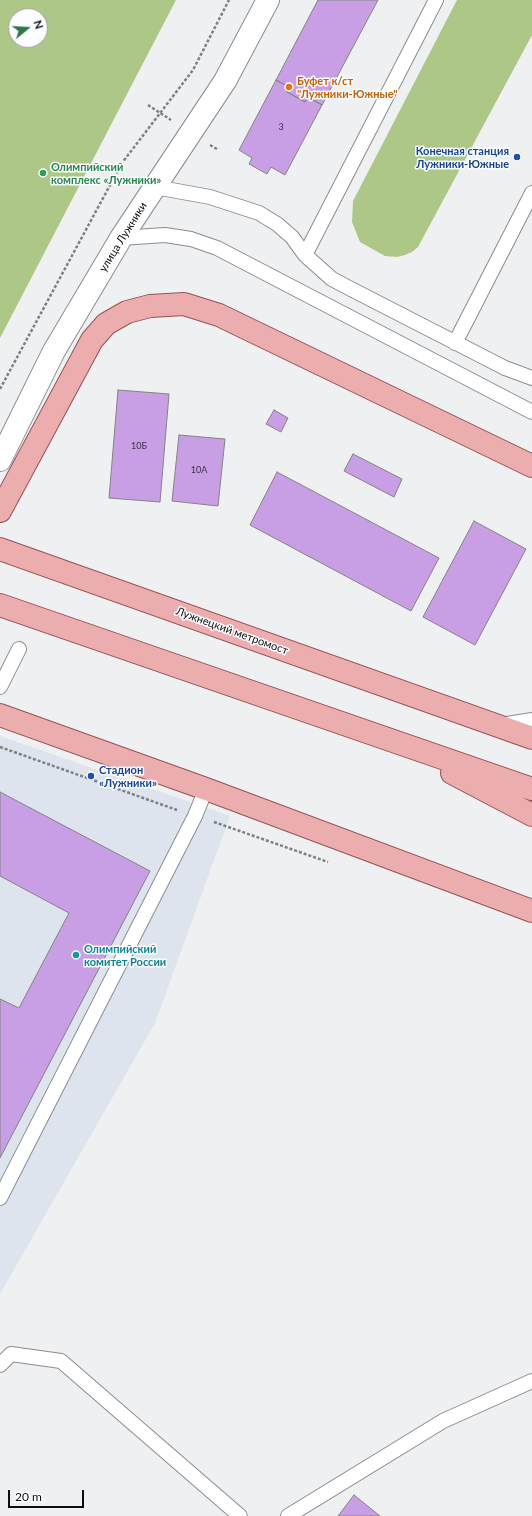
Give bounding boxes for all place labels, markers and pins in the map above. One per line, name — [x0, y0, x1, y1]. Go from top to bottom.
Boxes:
place label: Буфет к/ст "Лужники-Южные" — [297, 74, 398, 100]
marker: Буфет к/ст "Лужники-Южные" — [284, 82, 294, 92]
place label: Конечная станция Лужники-Южные — [416, 144, 509, 170]
marker: Конечная станция Лужники-Южные — [512, 152, 522, 162]
place label: Олимпийский комплекс «Лужники» — [51, 160, 161, 186]
marker: Олимпийский комплекс «Лужники» — [38, 168, 48, 178]
place label: Стадион «Лужники» — [99, 763, 157, 789]
marker: Стадион «Лужники» — [86, 771, 96, 781]
place label: Олимпийский комитет России — [84, 942, 166, 968]
marker: Олимпийский комитет России — [71, 950, 81, 960]

